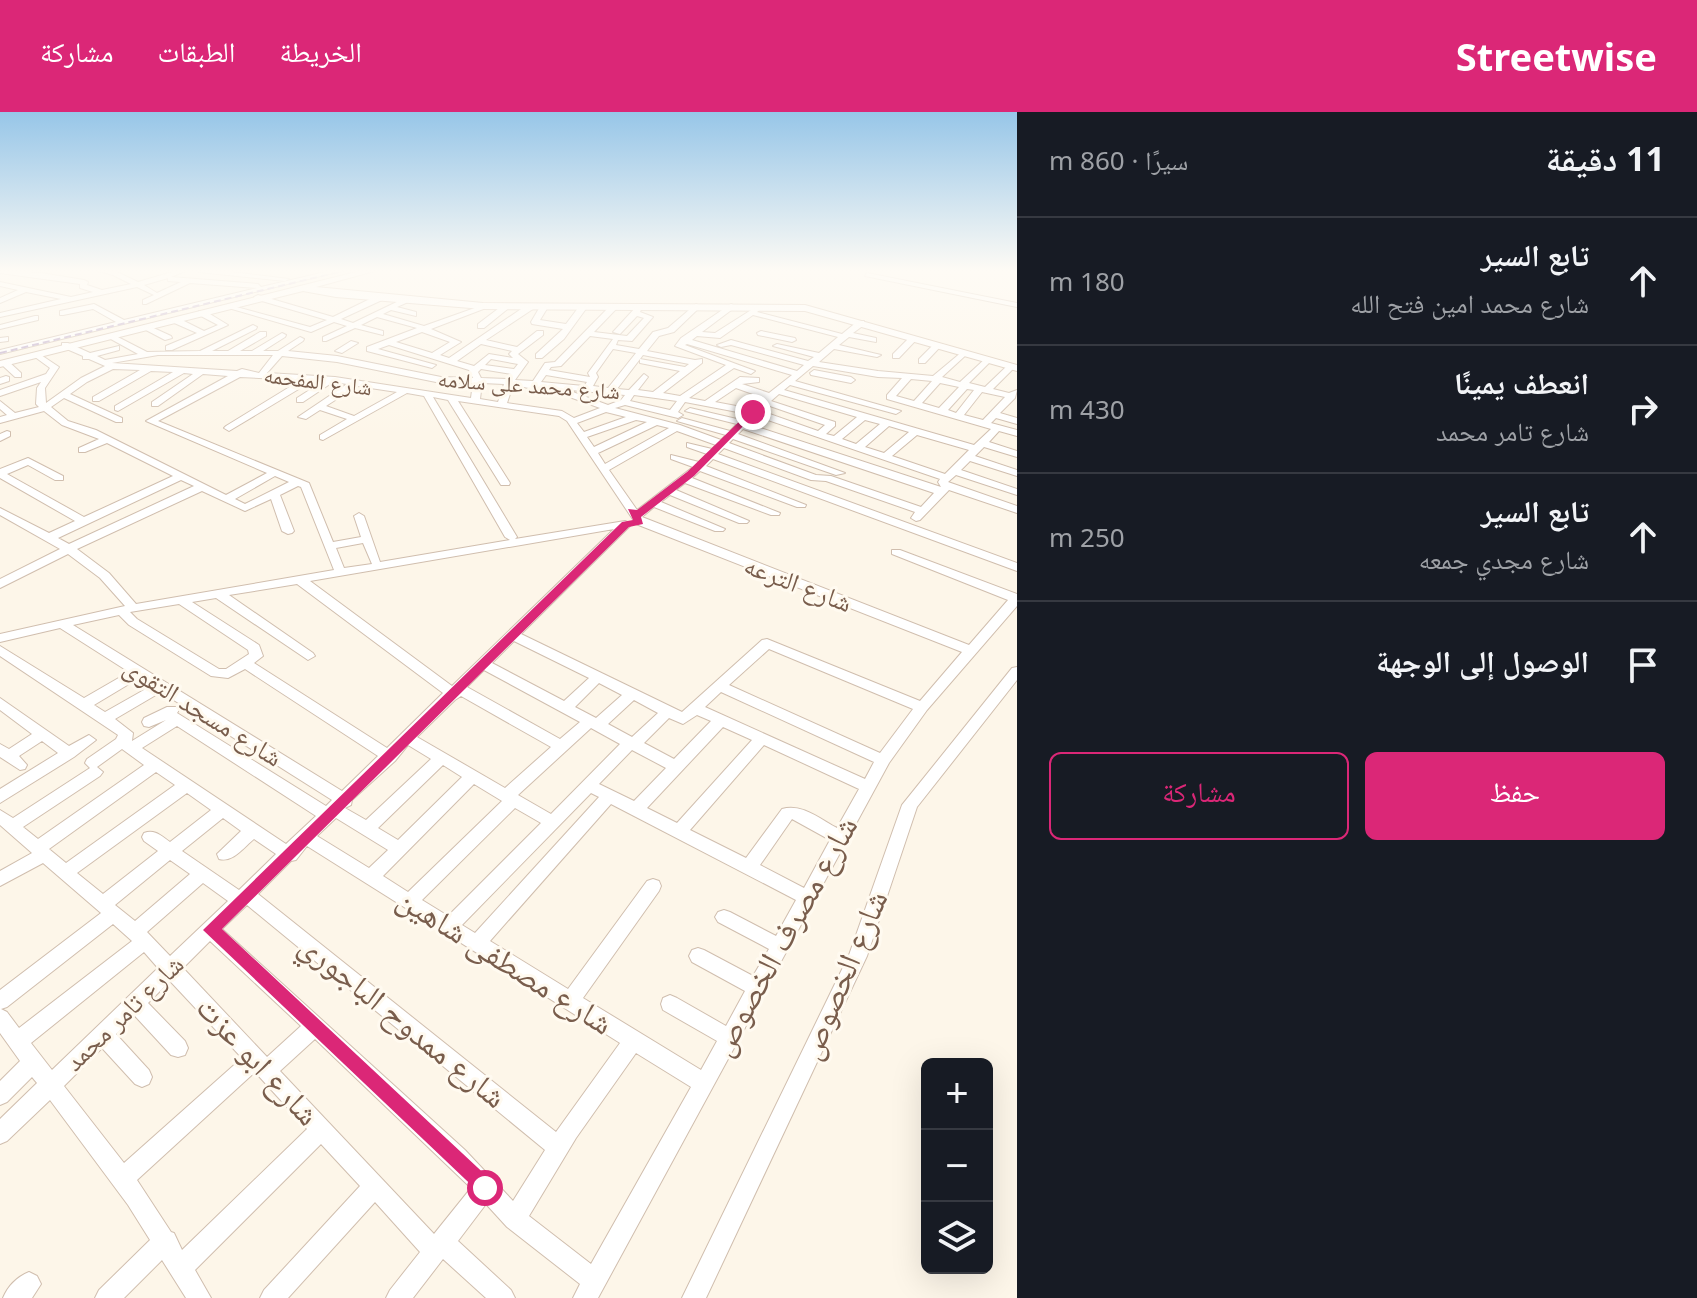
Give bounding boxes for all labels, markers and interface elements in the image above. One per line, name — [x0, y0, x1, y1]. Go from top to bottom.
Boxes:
text: Streetwise — [1456, 30, 1657, 82]
text: مشاركة — [40, 32, 114, 70]
text: الطبقات — [158, 32, 235, 70]
text: الخريطة — [279, 32, 362, 70]
text: 11 دقيقة — [1546, 135, 1665, 181]
text: سيرًا · 860 m — [1049, 142, 1188, 178]
text: تابع السير — [1481, 234, 1589, 275]
icon: ahead — [1621, 259, 1665, 303]
text: 180 m — [1049, 263, 1125, 299]
text: شارع محمد امين فتح الله — [1350, 285, 1589, 321]
street label: شارع المفحمه — [262, 358, 374, 402]
text: انعطف يمينًا — [1454, 362, 1589, 403]
street label: شارع محمد على سلامه — [437, 363, 621, 405]
icon: right — [1621, 387, 1665, 431]
text: 430 m — [1049, 391, 1125, 427]
route end — [735, 394, 771, 430]
text: شارع تامر محمد — [1436, 413, 1589, 449]
text: تابع السير — [1481, 490, 1589, 531]
icon: ahead — [1621, 515, 1665, 559]
text: 250 m — [1049, 519, 1125, 555]
text: شارع مجدي جمعه — [1419, 541, 1589, 577]
street label: شارع الترعه — [739, 546, 857, 620]
text: الوصول إلى الوجهة — [1376, 640, 1589, 681]
icon: arrive — [1621, 643, 1665, 687]
street label: شارع مسجد التقوى — [117, 648, 290, 774]
button: مشاركة — [1049, 752, 1349, 840]
button: حفظ — [1365, 752, 1665, 840]
street label: شارع مصرف الخصوص — [699, 808, 866, 1063]
street label: شارع مصطفى شاهين — [390, 876, 622, 1043]
street label: شارع الخصوص — [787, 883, 897, 1066]
street label: شارع ممدوح الباجوري — [288, 923, 517, 1121]
street label: شارع تامر محمد — [56, 946, 191, 1078]
street label: شارع ابو عزت — [188, 986, 330, 1134]
map controls — [921, 1058, 993, 1274]
button: + — [921, 1058, 993, 1130]
button: − — [921, 1130, 993, 1202]
route start — [467, 1170, 503, 1206]
button: layers — [921, 1202, 993, 1274]

